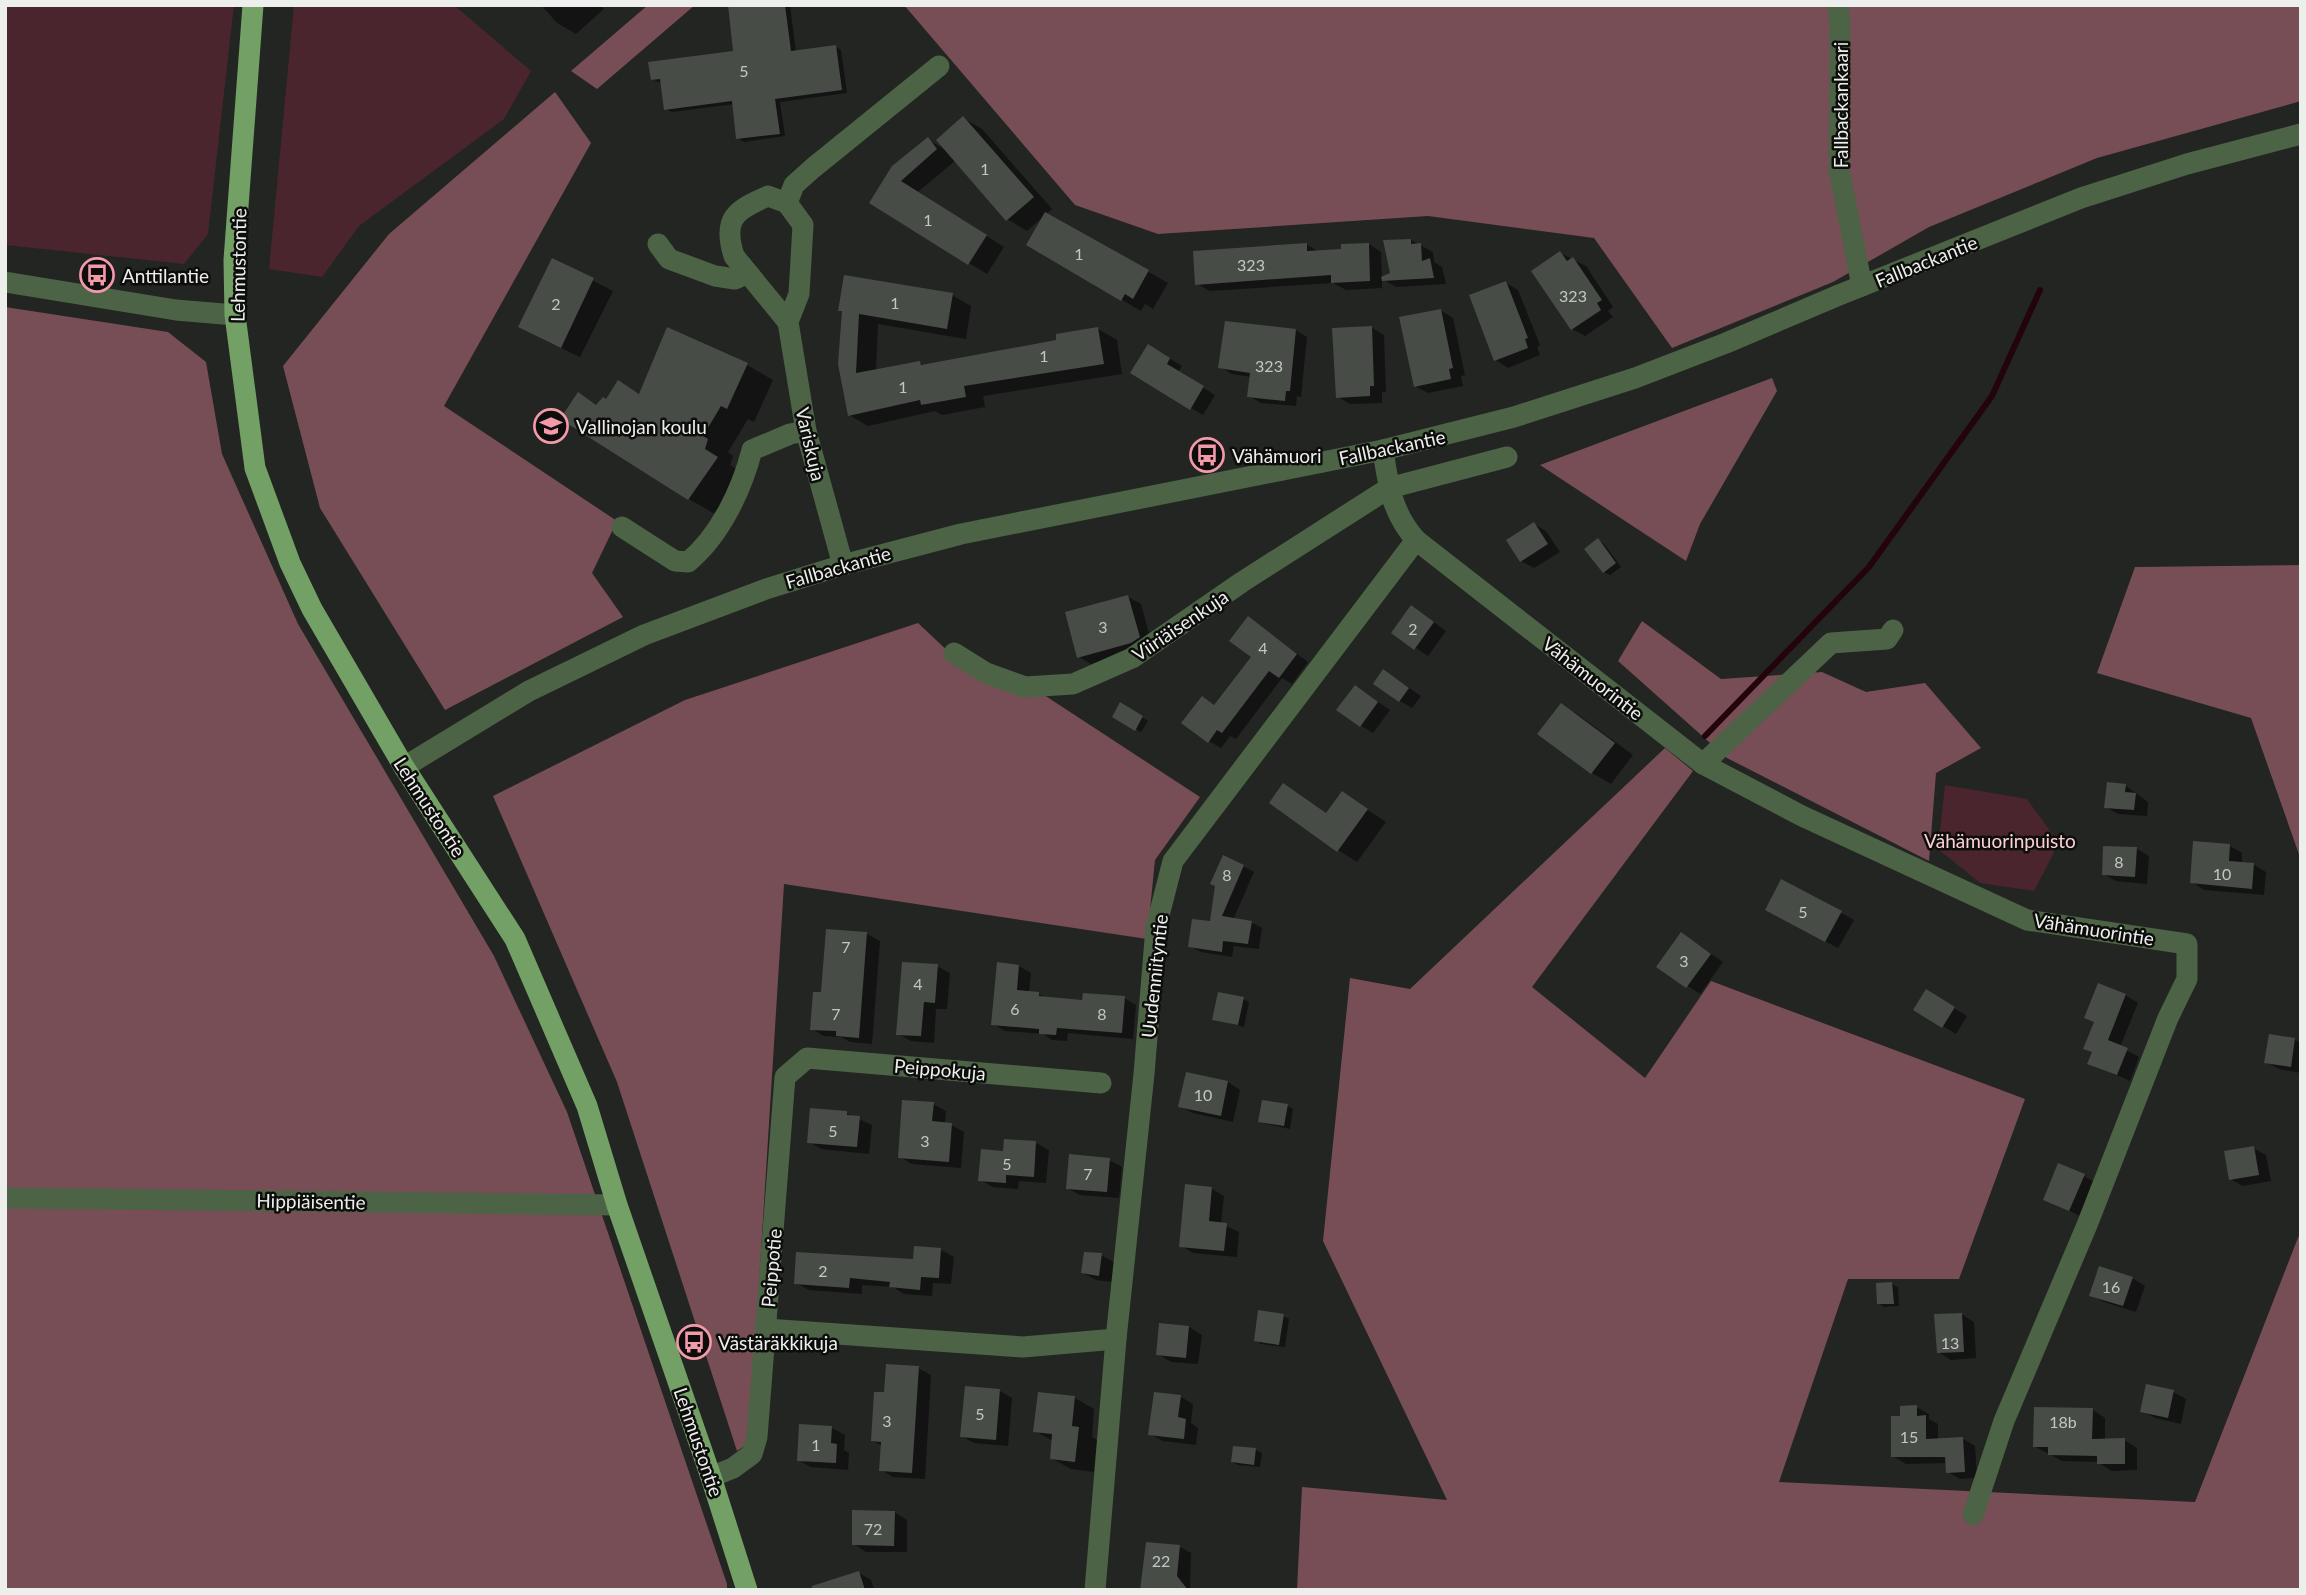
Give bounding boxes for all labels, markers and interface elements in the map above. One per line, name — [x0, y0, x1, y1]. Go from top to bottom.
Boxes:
street label: Fallbackankaari — [1829, 42, 1852, 168]
house number: 5 — [739, 61, 749, 80]
house number: 1 — [980, 159, 990, 178]
street label: Lehmustontie — [226, 208, 250, 322]
house number: 1 — [923, 210, 933, 229]
street label: Fallbackantie — [1872, 230, 1980, 292]
house number: 1 — [1074, 244, 1084, 263]
house number: 323 — [1237, 255, 1265, 274]
bus stop icon: Anttilantie — [78, 256, 116, 294]
place label: Anttilantie — [122, 264, 209, 287]
house number: 323 — [1559, 286, 1587, 305]
house number: 1 — [890, 293, 900, 312]
house number: 2 — [551, 294, 561, 313]
house number: 1 — [1039, 346, 1049, 365]
house number: 323 — [1255, 356, 1283, 375]
house number: 1 — [898, 377, 908, 396]
street label: Variskuja — [791, 405, 831, 483]
school or university icon: Vallinojan koulu — [532, 407, 570, 445]
place label: Vallinojan koulu — [576, 415, 707, 438]
street label: Fallbackantie — [1337, 424, 1447, 470]
bus stop icon: Vähämuori — [1188, 436, 1226, 474]
place label: Vähämuori — [1232, 444, 1322, 467]
street label: Fallbackantie — [783, 541, 893, 593]
street label: Viiriäisenkuja — [1128, 585, 1232, 665]
house number: 3 — [1098, 617, 1108, 636]
house number: 2 — [1408, 619, 1418, 638]
street label: Vähämuorintie — [1538, 631, 1648, 725]
house number: 4 — [1258, 638, 1268, 657]
street label: Lehmustontie — [389, 753, 471, 861]
park label: Vähämuorinpuisto — [1924, 829, 2076, 852]
house number: 8 — [2114, 852, 2124, 871]
house number: 10 — [2213, 864, 2231, 883]
house number: 8 — [1222, 865, 1232, 884]
house number: 5 — [1798, 902, 1808, 921]
street label: Vähämuorintie — [2032, 908, 2156, 950]
street label: Uudenniityntie — [1136, 913, 1172, 1039]
house number: 7 — [841, 937, 851, 956]
house number: 3 — [1679, 951, 1689, 970]
house number: 4 — [913, 974, 923, 993]
house number: 6 — [1010, 999, 1020, 1018]
house number: 7 — [831, 1004, 841, 1023]
house number: 8 — [1097, 1004, 1107, 1023]
street label: Peippokuja — [893, 1054, 987, 1084]
house number: 10 — [1194, 1085, 1212, 1104]
house number: 5 — [828, 1121, 838, 1140]
house number: 3 — [920, 1131, 930, 1150]
house number: 5 — [1002, 1154, 1012, 1173]
house number: 7 — [1083, 1164, 1093, 1183]
street label: Hippiäisentie — [256, 1189, 366, 1213]
street label: Peippotie — [756, 1228, 786, 1308]
house number: 2 — [818, 1261, 828, 1280]
house number: 16 — [2102, 1277, 2120, 1296]
bus stop icon: Västäräkkikuja — [675, 1323, 713, 1361]
place label: Västäräkkikuja — [718, 1331, 838, 1354]
house number: 13 — [1941, 1333, 1959, 1352]
street label: Lehmustontie — [670, 1384, 728, 1500]
house number: 5 — [975, 1404, 985, 1423]
house number: 3 — [882, 1411, 892, 1430]
house number: 18b — [2049, 1412, 2077, 1431]
house number: 15 — [1900, 1427, 1918, 1446]
house number: 1 — [811, 1435, 821, 1454]
house number: 72 — [864, 1519, 882, 1538]
house number: 22 — [1152, 1551, 1170, 1570]

